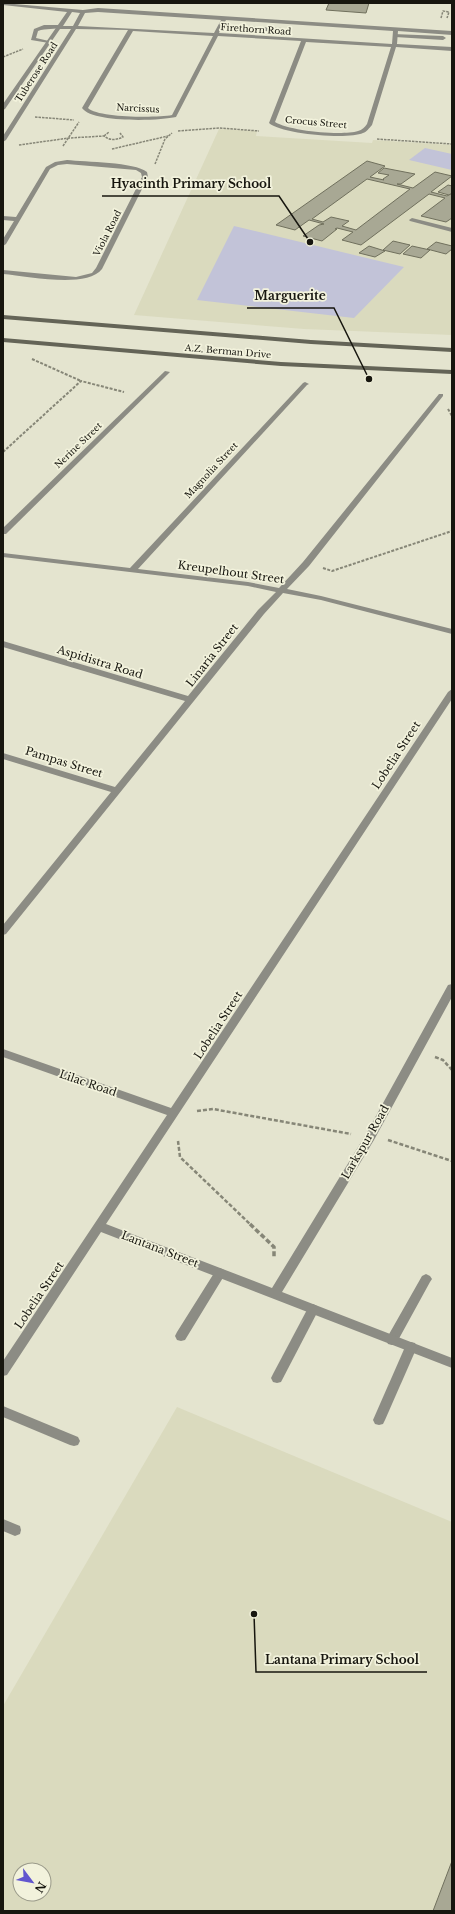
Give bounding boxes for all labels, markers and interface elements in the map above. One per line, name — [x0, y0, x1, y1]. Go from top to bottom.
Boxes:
street label: Firethorn Road — [220, 21, 292, 37]
street label: Tuberose Road — [12, 40, 60, 104]
street label: Narcissus — [116, 101, 160, 115]
street label: Crocus Street — [285, 114, 348, 130]
callout: Hyacinth Primary School — [102, 172, 279, 196]
text: Hyacinth Primary School — [111, 176, 272, 191]
street label: Viola Road — [90, 208, 123, 259]
callout: Marguerite — [247, 284, 334, 308]
text: Marguerite — [254, 288, 326, 303]
street label: A.Z. Berman Drive — [183, 342, 272, 360]
street label: Nerine Street — [52, 419, 104, 470]
street label: Magnolia Street — [182, 439, 240, 500]
street label: Kreupelhout Street — [177, 558, 286, 587]
street label: Linaria Street — [183, 620, 242, 690]
street label: Aspidistra Road — [55, 642, 145, 682]
street label: Lobelia Street — [369, 718, 424, 792]
street label: Pampas Street — [24, 744, 105, 781]
street label: Lobelia Street — [191, 988, 246, 1062]
street label: Lilac Road — [57, 1067, 119, 1100]
street label: Larkspur Road — [338, 1102, 392, 1182]
street label: Lantana Street — [119, 1228, 201, 1270]
street label: Lobelia Street — [11, 1258, 67, 1331]
callout: Lantana Primary School — [256, 1648, 427, 1672]
text: Lantana Primary School — [265, 1652, 420, 1667]
north arrow — [12, 1862, 52, 1902]
text: N — [31, 1879, 49, 1896]

